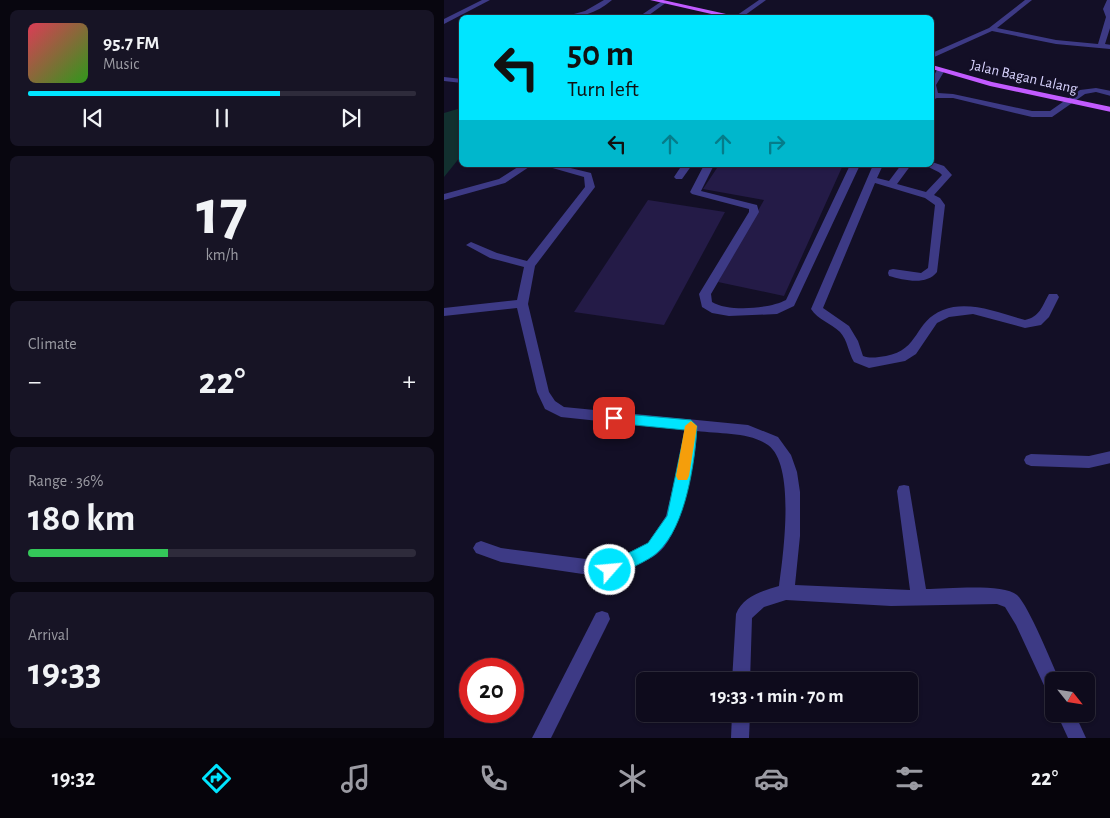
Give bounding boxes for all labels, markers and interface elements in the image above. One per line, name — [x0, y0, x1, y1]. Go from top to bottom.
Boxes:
text: 95.7 FM — [103, 34, 159, 53]
icon: left — [484, 35, 549, 100]
text: 50 m — [567, 37, 634, 72]
text: Music — [103, 56, 139, 72]
street label: Jalan Bagan Lalang — [969, 57, 1080, 97]
text: Turn left — [567, 78, 639, 100]
icon: previous — [79, 104, 107, 132]
icon: pause — [208, 104, 236, 132]
icon: next — [337, 104, 365, 132]
icon: left — [603, 130, 631, 158]
icon: ahead — [656, 130, 684, 158]
icon: ahead — [709, 130, 737, 158]
icon: right — [762, 130, 790, 158]
text: 17 — [196, 181, 248, 246]
text: km/h — [205, 247, 239, 263]
text: Climate — [28, 336, 77, 352]
text: 22° — [199, 363, 245, 401]
text: − — [28, 368, 41, 396]
text: + — [403, 368, 416, 396]
pin — [593, 397, 635, 439]
icon: arrive — [600, 404, 628, 432]
text: Range · 36% — [28, 473, 103, 489]
text: 180 km — [28, 500, 135, 538]
position arrow — [583, 543, 635, 595]
text: Arrival — [28, 627, 69, 643]
text: 19:33 — [28, 654, 102, 692]
speed limit sign: 20 — [459, 658, 524, 723]
north arrow — [1045, 672, 1095, 722]
map controls — [1045, 672, 1095, 722]
text: 19:33 · 1 min · 70 m — [710, 687, 844, 706]
icon: directions — [199, 761, 234, 796]
icon: music — [338, 761, 373, 796]
icon: phone — [476, 761, 511, 796]
icon: climate — [615, 761, 650, 796]
icon: car — [754, 761, 789, 796]
icon: filters — [892, 761, 927, 796]
text: 19:32 — [52, 767, 95, 789]
text: 22° — [1031, 767, 1058, 789]

